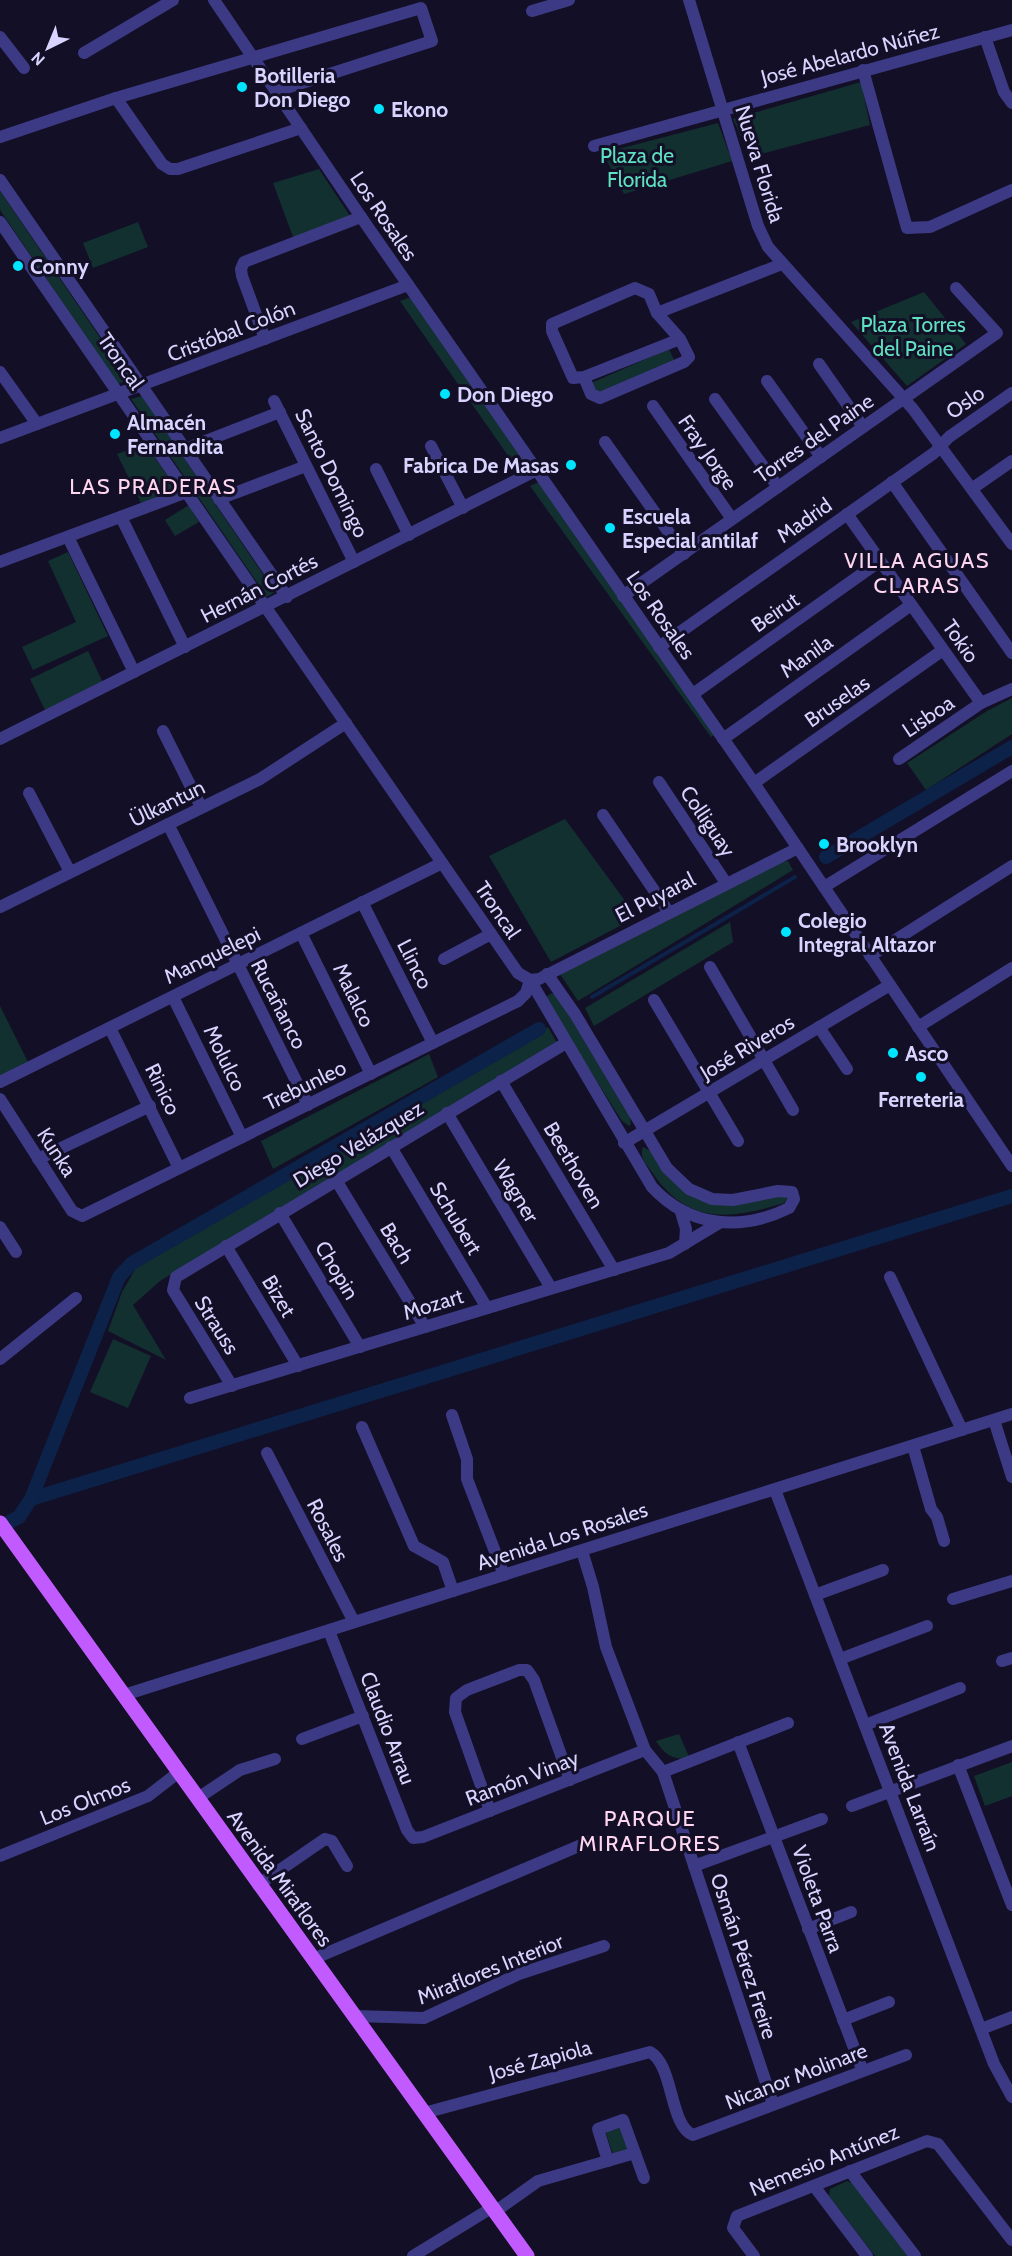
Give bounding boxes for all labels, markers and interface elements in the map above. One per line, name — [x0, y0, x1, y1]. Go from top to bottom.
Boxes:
north arrow — [18, 18, 78, 78]
street label: José Abelardo Núñez — [757, 18, 942, 90]
text: N — [27, 48, 49, 69]
place label: Botilleria Don Diego — [254, 63, 351, 112]
marker: Botilleria Don Diego — [235, 80, 249, 94]
place label: Ekono — [391, 97, 448, 122]
marker: Ekono — [372, 102, 386, 116]
street label: Nueva Florida — [730, 102, 790, 226]
park label: Plaza de Florida — [600, 143, 674, 192]
street label: Los Rosales — [345, 167, 423, 266]
place label: Conny — [30, 254, 89, 279]
marker: Conny — [11, 259, 25, 273]
street label: Cristóbal Colón — [164, 295, 298, 367]
park label: Plaza Torres del Paine — [860, 312, 966, 361]
street label: Troncal — [93, 328, 149, 394]
street label: Oslo — [941, 380, 989, 424]
place label: Don Diego — [457, 382, 554, 407]
marker: Don Diego — [438, 387, 452, 401]
street label: Torres del Paine — [750, 388, 878, 488]
street label: Santo Domingo — [290, 404, 374, 542]
place label: Almacén Fernandita — [127, 410, 224, 459]
street label: Fray Jorge — [673, 410, 743, 495]
marker: Almacén Fernandita — [108, 427, 122, 441]
place label: Fabrica De Masas — [403, 453, 559, 478]
marker: Fabrica De Masas — [564, 458, 578, 472]
district label: LAS PRADERAS — [69, 473, 237, 500]
street label: Madrid — [772, 492, 836, 548]
place label: Escuela Especial antilaf — [622, 504, 758, 553]
marker: Escuela Especial antilaf — [603, 521, 617, 535]
district label: VILLA AGUAS CLARAS — [844, 547, 990, 599]
street label: Hernán Cortés — [197, 548, 322, 628]
street label: Los Rosales — [621, 566, 701, 664]
street label: Beirut — [746, 587, 804, 637]
street label: Tokio — [937, 615, 985, 667]
street label: Manila — [775, 629, 837, 683]
street label: Bruselas — [800, 670, 874, 732]
street label: Lisboa — [897, 690, 959, 742]
street label: Ülkantun — [125, 774, 209, 832]
street label: Colliguay — [675, 781, 741, 862]
place label: Brooklyn — [836, 832, 918, 857]
marker: Brooklyn — [817, 837, 831, 851]
street label: El Puyaral — [611, 866, 699, 928]
street label: Troncal — [470, 877, 526, 943]
place label: Colegio Integral Altazor — [798, 908, 936, 957]
street label: Manquelepi — [160, 921, 264, 989]
marker: Colegio Integral Altazor — [779, 925, 793, 939]
street label: Llinco — [392, 935, 438, 993]
street label: Rucañanco — [246, 955, 312, 1053]
street label: Malalco — [328, 959, 380, 1031]
street label: José Riveros — [695, 1009, 799, 1085]
street label: Molulco — [198, 1021, 252, 1095]
place label: Asco — [905, 1041, 948, 1066]
marker: Asco — [886, 1046, 900, 1060]
street label: Trebunleo — [260, 1054, 350, 1116]
street label: Rinico — [140, 1059, 186, 1119]
marker: Ferreteria — [914, 1070, 928, 1084]
place label: Ferreteria — [878, 1087, 965, 1112]
street label: Diego Velázquez — [288, 1095, 428, 1193]
street label: Beethoven — [538, 1117, 610, 1213]
street label: Kunka — [32, 1123, 82, 1181]
street label: Wagner — [488, 1155, 545, 1227]
street label: Schubert — [425, 1177, 487, 1259]
street label: Bach — [375, 1218, 419, 1268]
street label: Chopin — [310, 1236, 364, 1304]
street label: Bizet — [257, 1271, 301, 1321]
street label: Mozart — [400, 1283, 466, 1325]
street label: Strauss — [189, 1291, 245, 1359]
street label: Rosales — [302, 1495, 354, 1566]
street label: Avenida Los Rosales — [474, 1497, 651, 1575]
street label: Claudio Arrau — [355, 1668, 421, 1788]
street label: Avenida Larraín — [874, 1719, 946, 1855]
street label: Ramón Vinay — [462, 1745, 583, 1811]
street label: Los Olmos — [36, 1772, 134, 1830]
street label: Avenida Miraflores — [222, 1805, 338, 1951]
district label: PARQUE MIRAFLORES — [579, 1805, 721, 1857]
street label: Violeta Parra — [787, 1842, 849, 1956]
street label: Osmán Pérez Freire — [705, 1870, 783, 2042]
street label: Miraflores Interior — [413, 1928, 567, 2010]
street label: José Zapiola — [485, 2034, 594, 2086]
street label: Nicanor Molinare — [721, 2037, 871, 2115]
street label: Nemesio Antúnez — [746, 2119, 902, 2201]

